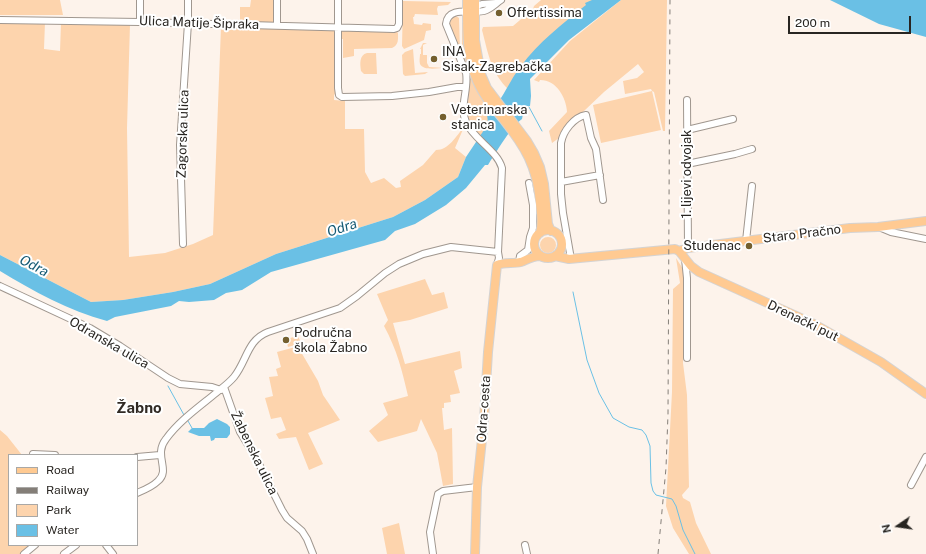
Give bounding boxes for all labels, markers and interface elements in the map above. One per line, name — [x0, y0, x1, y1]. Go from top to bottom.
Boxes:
place label: Offertissima — [507, 5, 582, 21]
marker: Offertissima — [494, 8, 504, 18]
scale bar — [790, 8, 913, 34]
street label: Ulica Matije Šipraka — [139, 13, 259, 33]
text: 200 m — [795, 16, 830, 30]
place label: INA Sisak-Zagrebačka — [442, 44, 551, 75]
marker: INA Sisak-Zagrebačka — [429, 54, 439, 64]
street label: Zagorska ulica — [174, 89, 192, 179]
place label: Veterinarska stanica — [451, 102, 527, 133]
marker: Veterinarska stanica — [438, 112, 448, 122]
street label: 1. lijevi odvojak — [679, 130, 695, 218]
water label: Odra — [325, 215, 359, 241]
street label: Staro Pračno — [762, 221, 842, 247]
place label: Studenac — [683, 238, 741, 254]
marker: Studenac — [744, 241, 754, 251]
water label: Odra — [17, 251, 51, 281]
street label: Drenački put — [765, 297, 841, 345]
street label: Odranska ulica — [66, 314, 152, 372]
place label: Područna škola Žabno — [294, 325, 367, 356]
marker: Područna škola Žabno — [281, 335, 291, 345]
street label: Odra-cesta — [474, 375, 494, 443]
district label: Žabno — [116, 399, 162, 417]
street label: Žabenska ulica — [227, 409, 281, 497]
legend — [8, 454, 138, 546]
text: Road — [46, 463, 74, 477]
text: Railway — [46, 483, 89, 497]
text: Park — [46, 503, 72, 517]
north arrow — [878, 506, 918, 546]
text: Water — [46, 523, 79, 537]
text: N — [879, 523, 893, 534]

